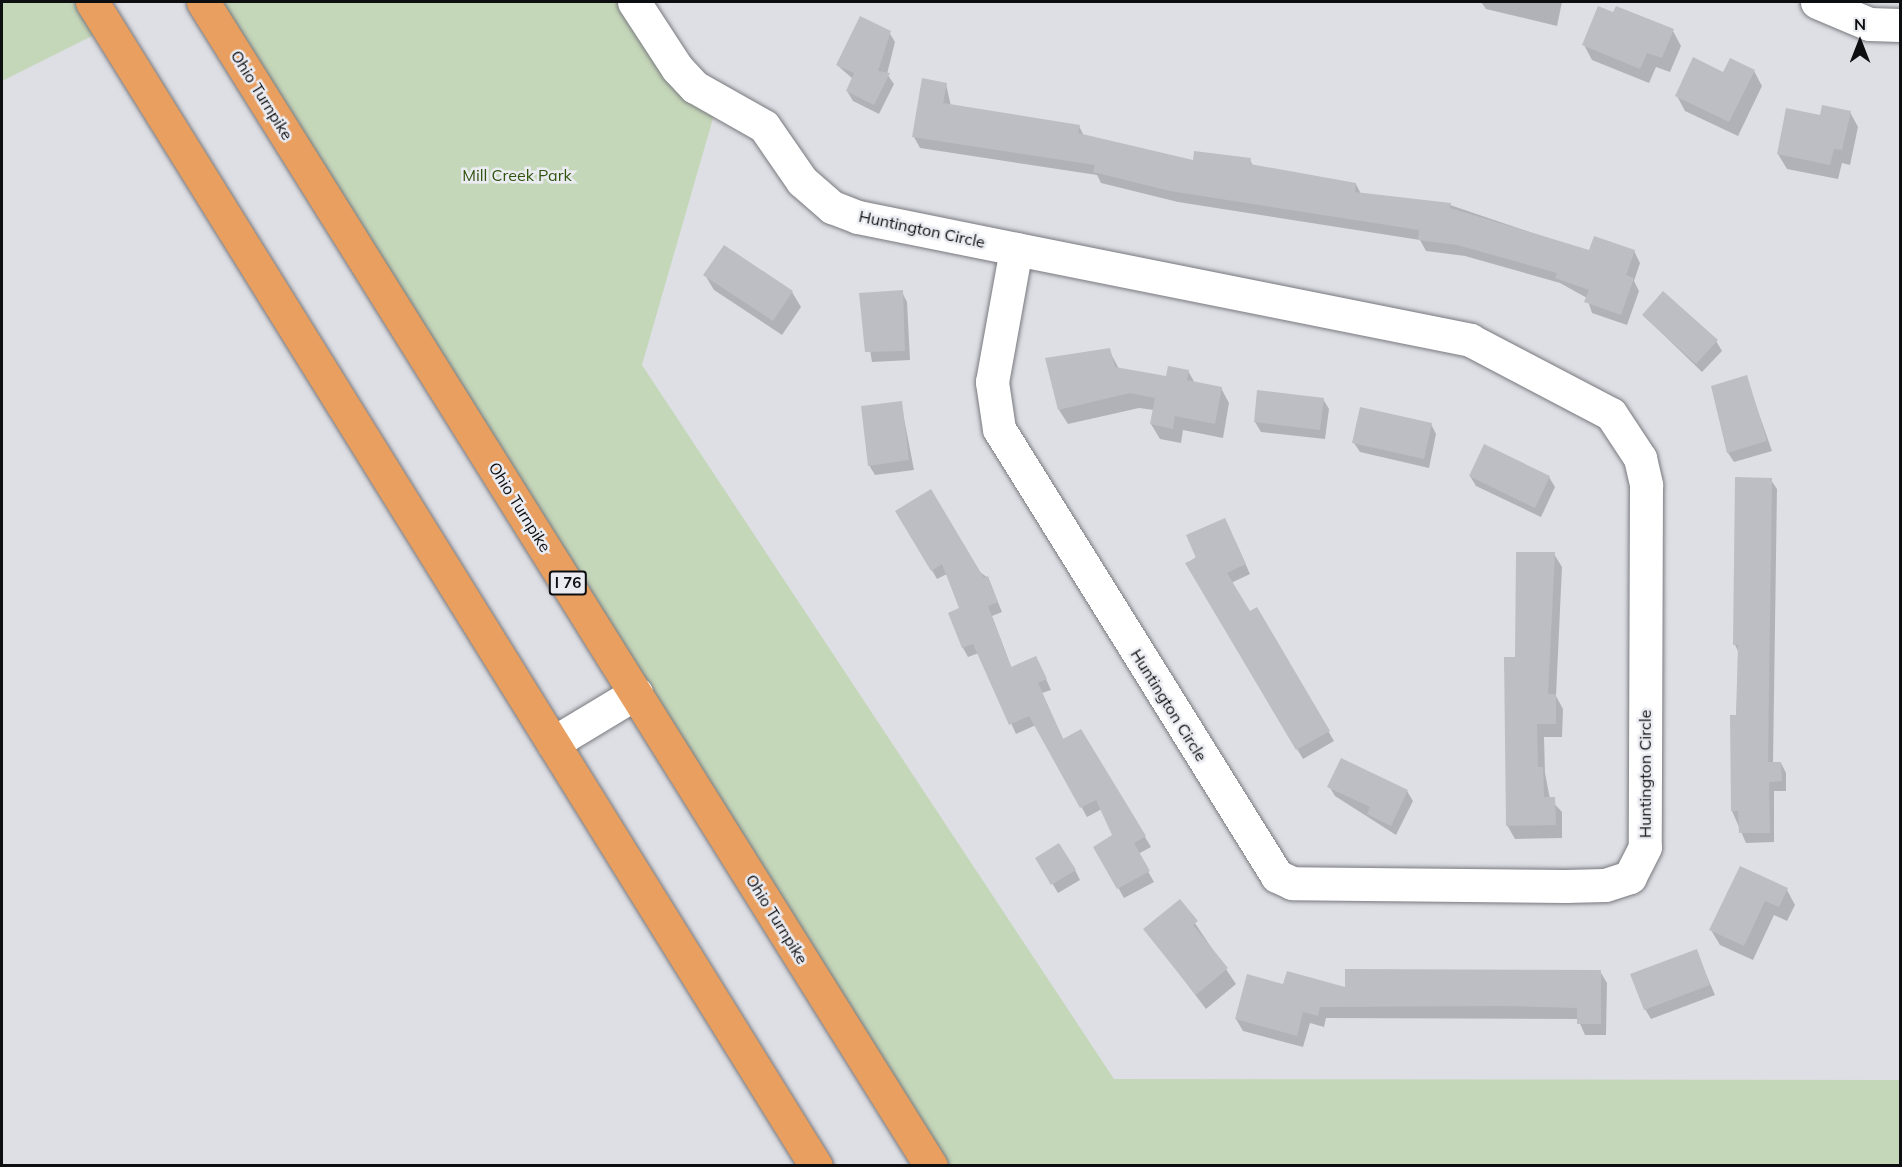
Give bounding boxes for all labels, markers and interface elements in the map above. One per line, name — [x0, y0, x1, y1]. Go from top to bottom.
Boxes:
north arrow — [1830, 12, 1890, 72]
text: N — [1854, 14, 1866, 34]
street label: Ohio Turnpike — [227, 47, 297, 143]
park label: Mill Creek Park — [462, 165, 572, 185]
street label: Huntington Circle — [857, 206, 987, 252]
street label: Ohio Turnpike — [485, 459, 555, 555]
road number: I 76 — [548, 571, 588, 595]
street label: Huntington Circle — [1127, 645, 1211, 765]
street label: Huntington Circle — [1635, 710, 1655, 838]
street label: Ohio Turnpike — [742, 871, 812, 967]

